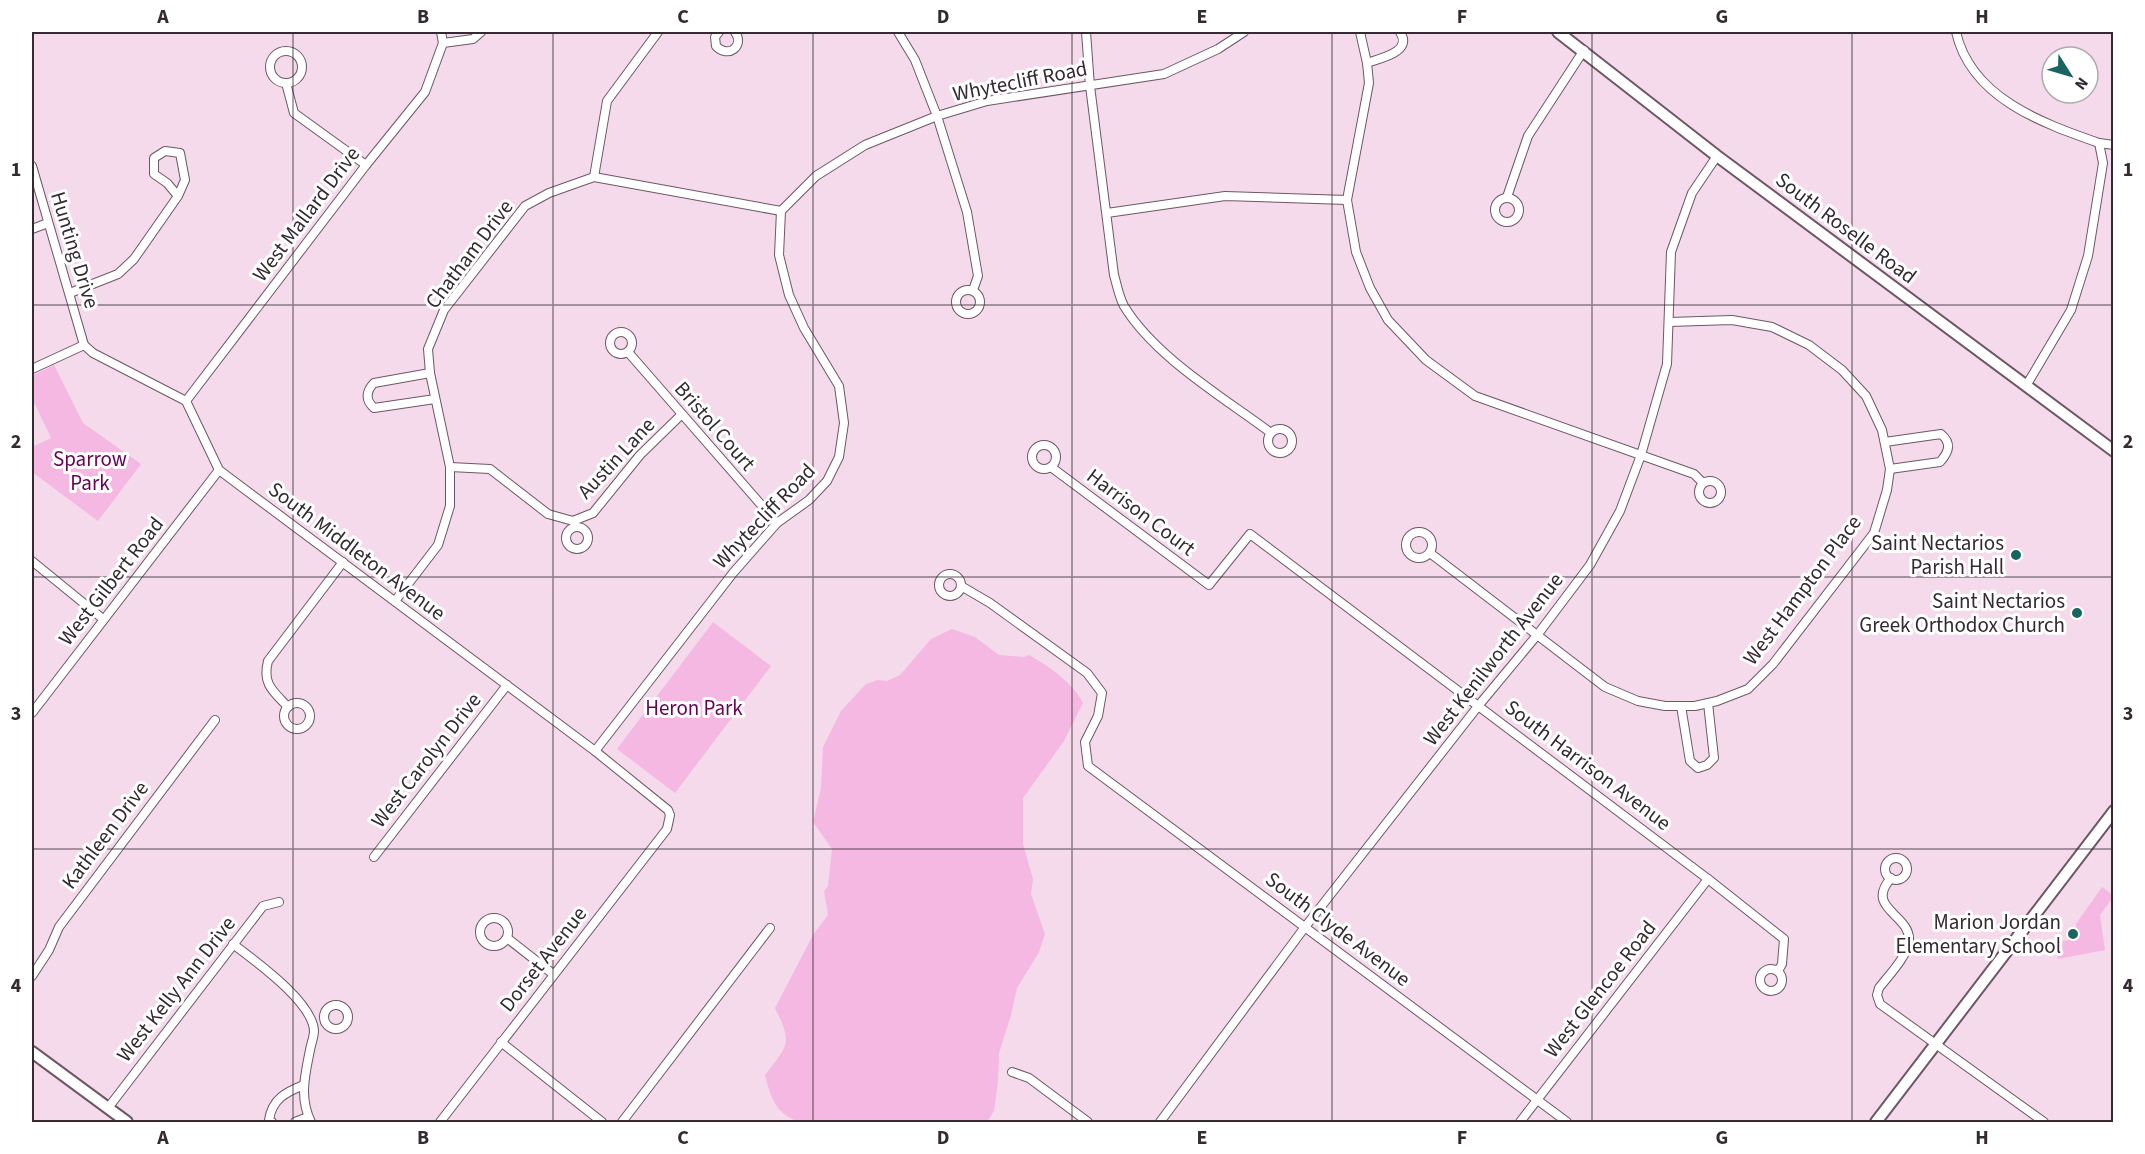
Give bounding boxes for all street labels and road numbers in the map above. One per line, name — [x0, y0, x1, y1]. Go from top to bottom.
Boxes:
street label: Whytecliff Road — [950, 53, 1090, 109]
street label: West Mallard Drive — [245, 140, 367, 288]
street label: South Roselle Road — [1769, 165, 1923, 291]
street label: Hunting Drive — [43, 188, 107, 312]
street label: Chatham Drive — [418, 193, 520, 315]
street label: Bristol Court — [668, 375, 762, 477]
street label: Austin Lane — [570, 411, 662, 505]
street label: Whytecliff Road — [706, 457, 822, 575]
street label: Harrison Court — [1080, 461, 1202, 563]
street label: South Middleton Avenue — [262, 474, 452, 628]
street label: West Hampton Place — [1736, 509, 1868, 671]
street label: West Gilbert Road — [51, 510, 171, 652]
street label: West Kenilworth Avenue — [1416, 566, 1570, 752]
street label: West Carolyn Drive — [364, 686, 488, 834]
street label: South Harrison Avenue — [1499, 692, 1677, 838]
street label: Kathleen Drive — [54, 775, 156, 895]
street label: South Clyde Avenue — [1259, 864, 1417, 994]
street label: Dorset Avenue — [492, 900, 594, 1018]
street label: West Kelly Ann Drive — [109, 910, 243, 1068]
street label: West Glencoe Road — [1537, 914, 1663, 1064]

